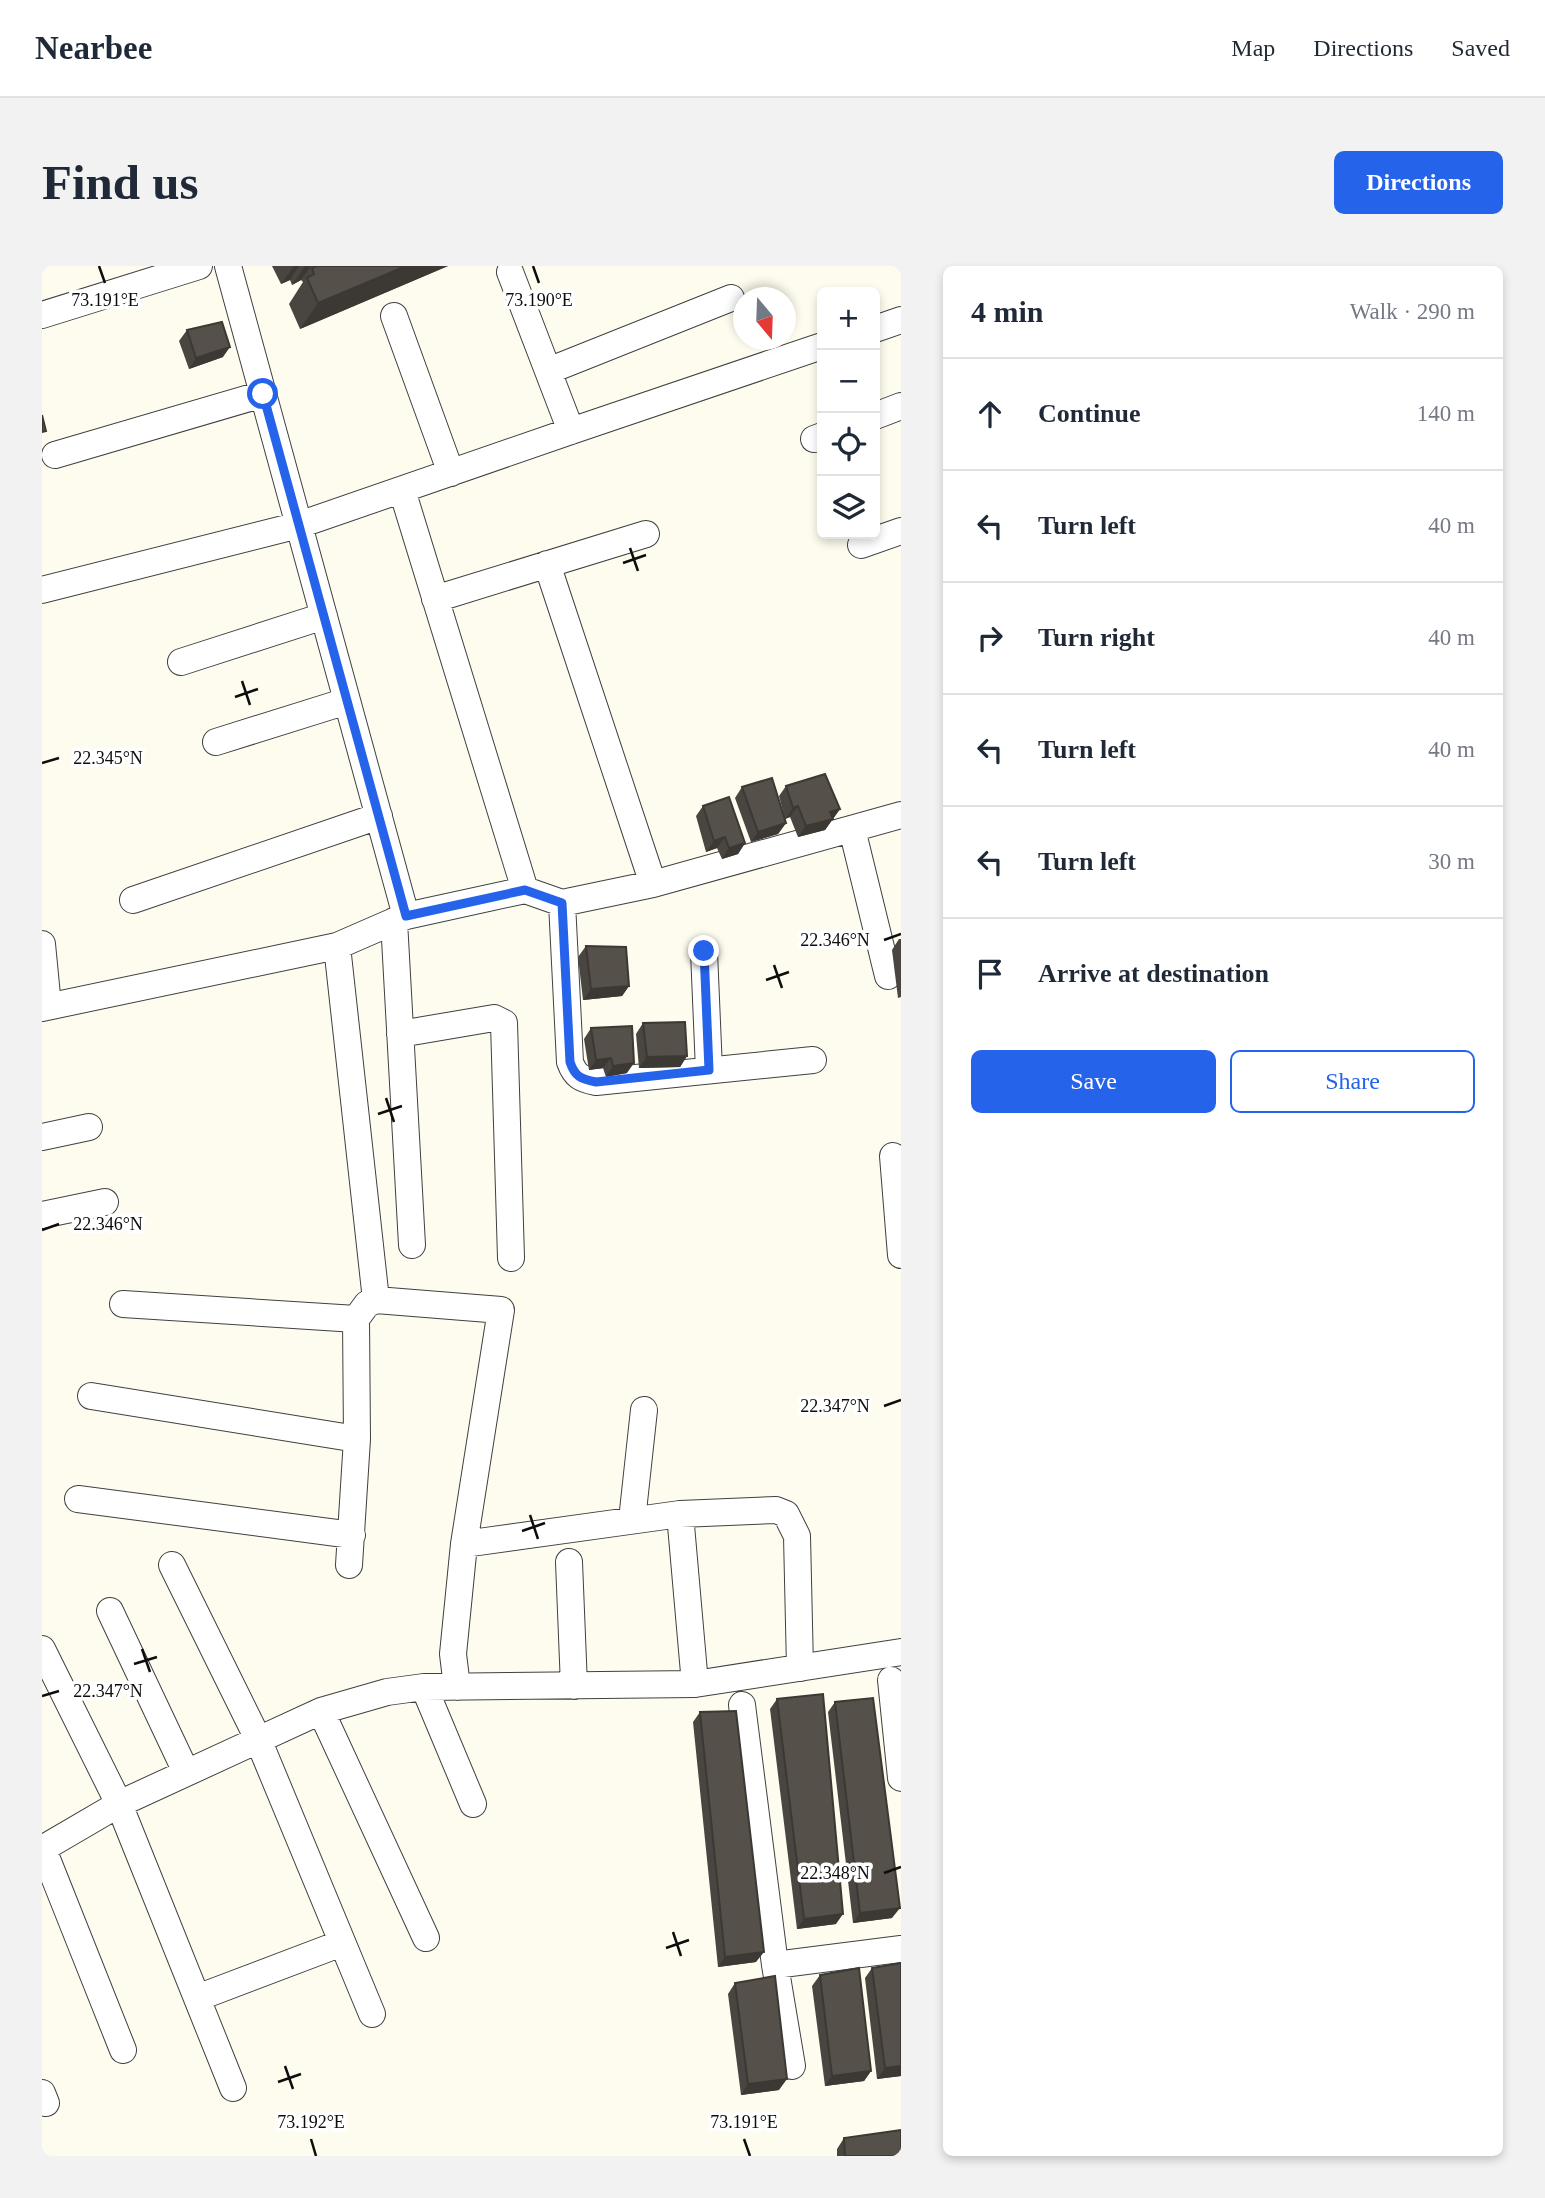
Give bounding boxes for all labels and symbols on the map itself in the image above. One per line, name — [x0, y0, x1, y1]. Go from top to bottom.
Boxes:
north arrow — [733, 287, 796, 350]
text: 73.191°E — [71, 290, 139, 310]
text: 73.190°E — [505, 290, 573, 310]
route start — [247, 378, 278, 409]
text: 22.345°N — [73, 748, 143, 768]
text: 22.346°N — [800, 930, 870, 950]
route end — [688, 935, 719, 966]
text: 22.346°N — [73, 1214, 143, 1234]
text: 22.347°N — [800, 1396, 870, 1416]
text: 22.347°N — [73, 1681, 143, 1701]
text: 22.348°N — [800, 1863, 870, 1883]
text: 73.192°E — [277, 2112, 345, 2132]
text: 73.191°E — [710, 2112, 778, 2132]

